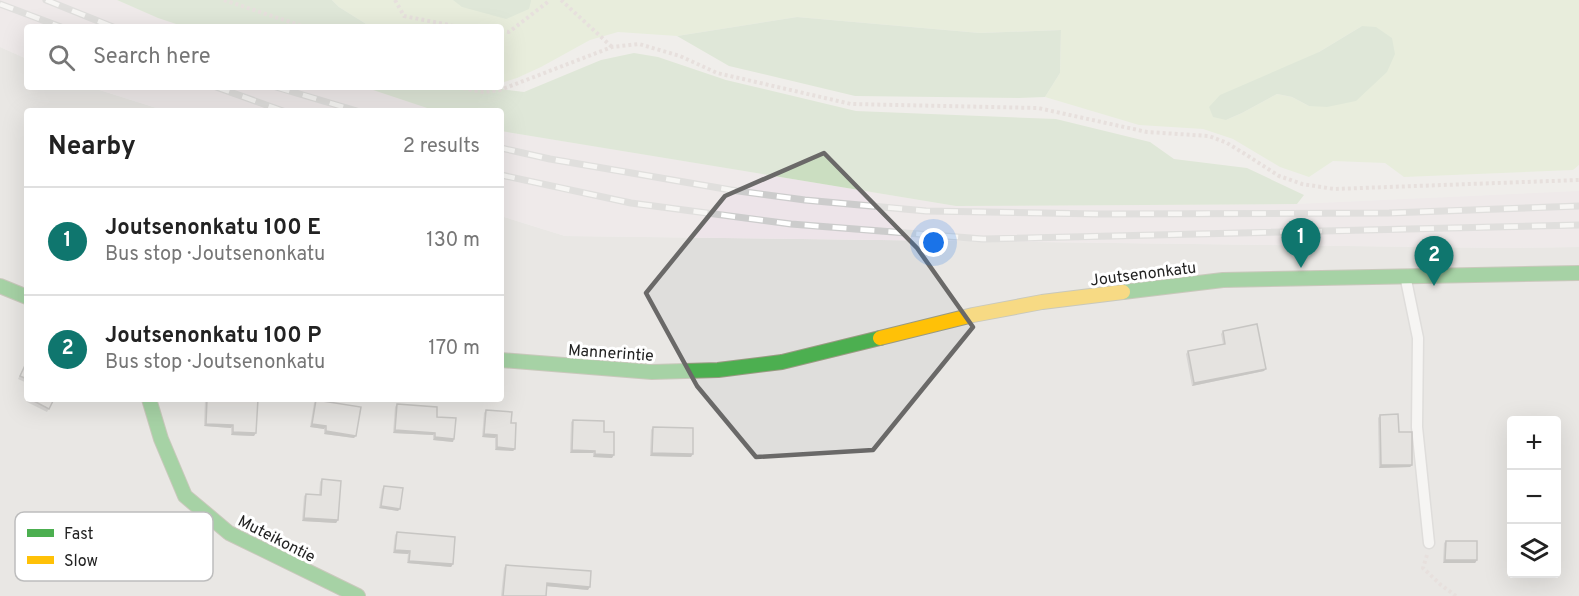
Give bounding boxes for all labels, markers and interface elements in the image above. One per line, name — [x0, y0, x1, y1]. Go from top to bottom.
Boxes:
search box — [24, 24, 504, 90]
icon: search — [45, 41, 78, 74]
text: Search here — [93, 44, 211, 71]
text: Nearby — [48, 131, 136, 164]
text: 2 results — [403, 134, 480, 160]
text: Joutsenonkatu 100 E — [105, 215, 321, 242]
pin: 1 — [1282, 218, 1320, 268]
text: 1 — [64, 228, 72, 254]
text: 130 m — [426, 228, 480, 254]
your location — [919, 228, 948, 257]
pin: 2 — [1414, 236, 1454, 286]
text: Bus stop · Joutsenonkatu — [105, 242, 325, 268]
street label: Joutsenonkatu — [1089, 259, 1197, 291]
text: Joutsenonkatu 100 P — [105, 323, 321, 350]
text: 2 — [61, 336, 74, 362]
text: 170 m — [428, 336, 480, 362]
street label: Mannerintie — [567, 341, 654, 367]
text: Bus stop · Joutsenonkatu — [105, 350, 325, 376]
map controls — [1507, 416, 1561, 578]
button: + — [1507, 416, 1561, 470]
button: − — [1507, 470, 1561, 524]
legend — [15, 512, 213, 581]
street label: Muteikontie — [234, 512, 318, 568]
button: layers — [1507, 524, 1561, 578]
text: Fast — [64, 525, 94, 545]
text: Slow — [64, 552, 98, 572]

